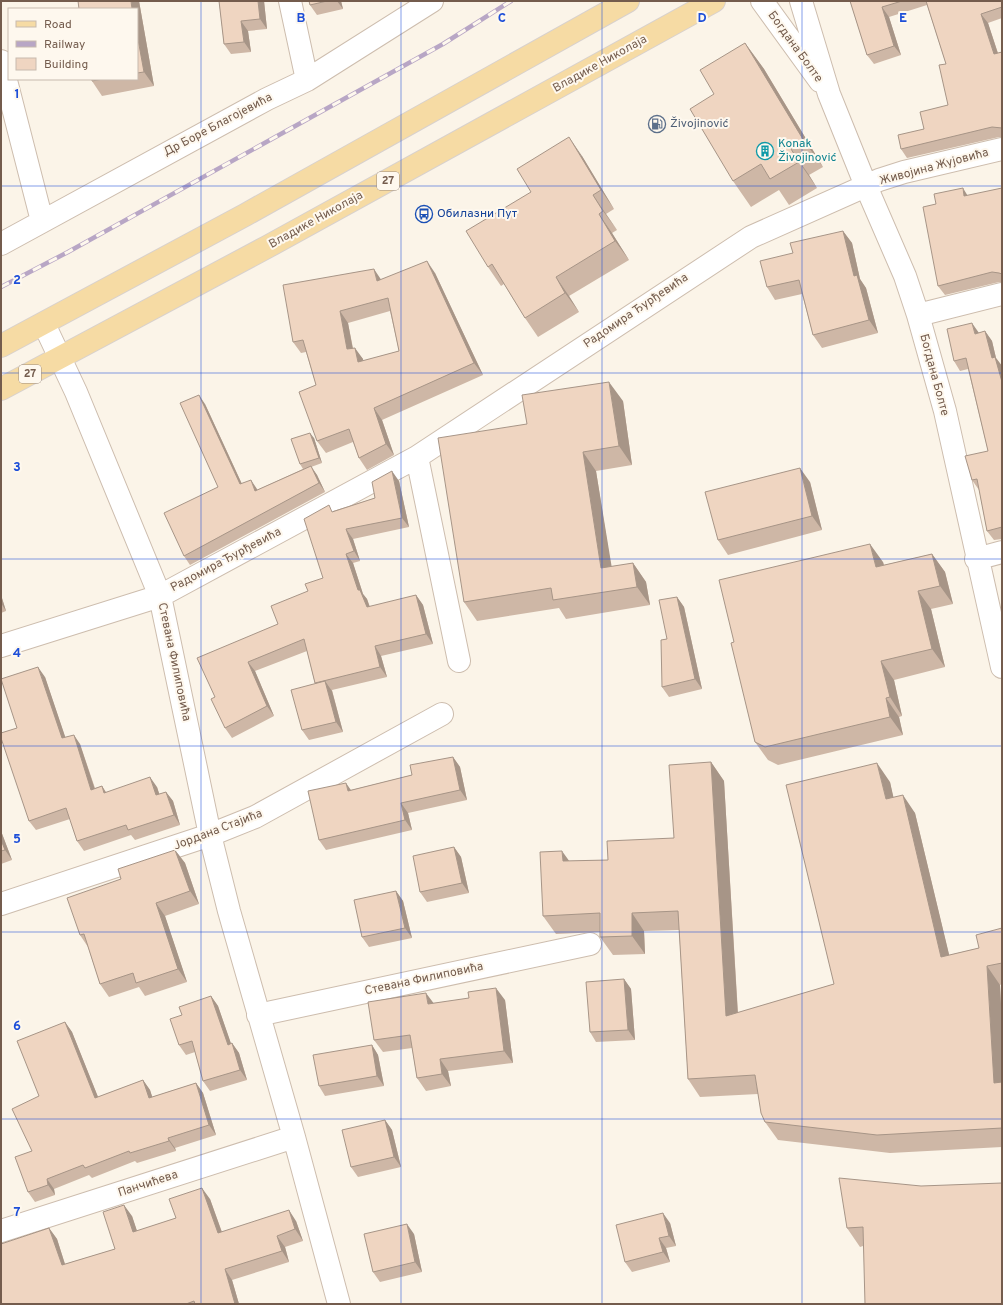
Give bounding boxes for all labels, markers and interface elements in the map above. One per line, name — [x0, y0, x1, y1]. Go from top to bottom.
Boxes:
legend — [8, 8, 138, 80]
street label: Богдана Болте — [764, 8, 826, 86]
text: B — [297, 11, 306, 27]
text: C — [498, 11, 506, 27]
text: D — [697, 11, 707, 27]
text: E — [899, 11, 907, 27]
text: Road — [44, 17, 72, 33]
street label: Владике Николаја — [550, 31, 650, 97]
text: Railway — [44, 37, 85, 53]
text: Building — [44, 57, 88, 73]
text: 1 — [14, 87, 20, 103]
street label: Др Боре Благојевића — [161, 90, 275, 160]
fuel station icon: Živojinović — [647, 114, 667, 134]
place label: Živojinović — [670, 116, 729, 132]
place label: Konak Živojinović — [778, 136, 837, 166]
building icon: Konak Živojinović — [755, 141, 775, 161]
street label: Живојина Жујовића — [878, 145, 990, 189]
road number: 27 — [377, 172, 399, 190]
street label: Владике Николаја — [266, 187, 366, 253]
bus stop icon: Обилазни Пут — [414, 204, 434, 224]
place label: Обилазни Пут — [437, 206, 518, 222]
street label: Радомира Ђурђевића — [581, 270, 691, 352]
text: 2 — [13, 273, 21, 289]
street label: Богдана Болте — [915, 332, 953, 418]
road number: 27 — [19, 365, 41, 383]
text: 3 — [13, 460, 21, 476]
street label: Радомира Ђурђевића — [168, 524, 284, 596]
street label: Стевана Филиповића — [154, 601, 194, 723]
text: 4 — [13, 646, 21, 662]
street label: Јордана Стајића — [171, 806, 265, 854]
text: 5 — [13, 832, 21, 848]
street label: Стевана Филиповића — [363, 959, 485, 999]
text: 6 — [13, 1019, 21, 1035]
street label: Панчићева — [116, 1167, 180, 1201]
text: 7 — [14, 1205, 21, 1221]

